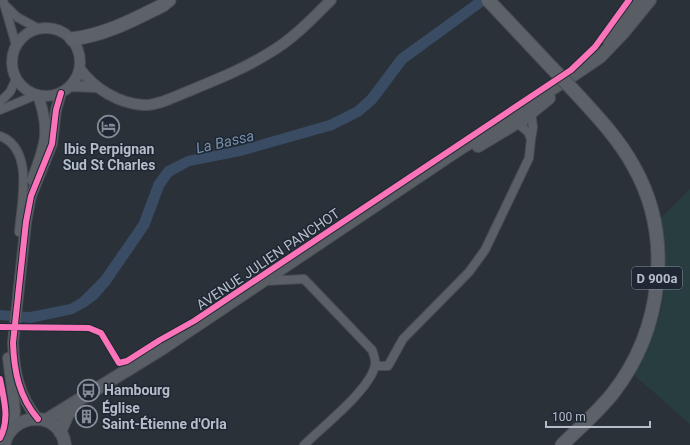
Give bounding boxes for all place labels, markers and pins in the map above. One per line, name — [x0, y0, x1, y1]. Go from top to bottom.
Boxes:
hotel icon: Ibis Perpignan Sud St Charles — [96, 114, 122, 140]
place label: Ibis Perpignan Sud St Charles — [63, 141, 155, 173]
bus stop icon: Hambourg — [76, 377, 102, 403]
place label: Hambourg — [104, 382, 170, 398]
place label: Église Saint-Étienne d'Orla — [102, 399, 227, 432]
building icon: Église Saint-Étienne d'Orla — [74, 403, 100, 429]

